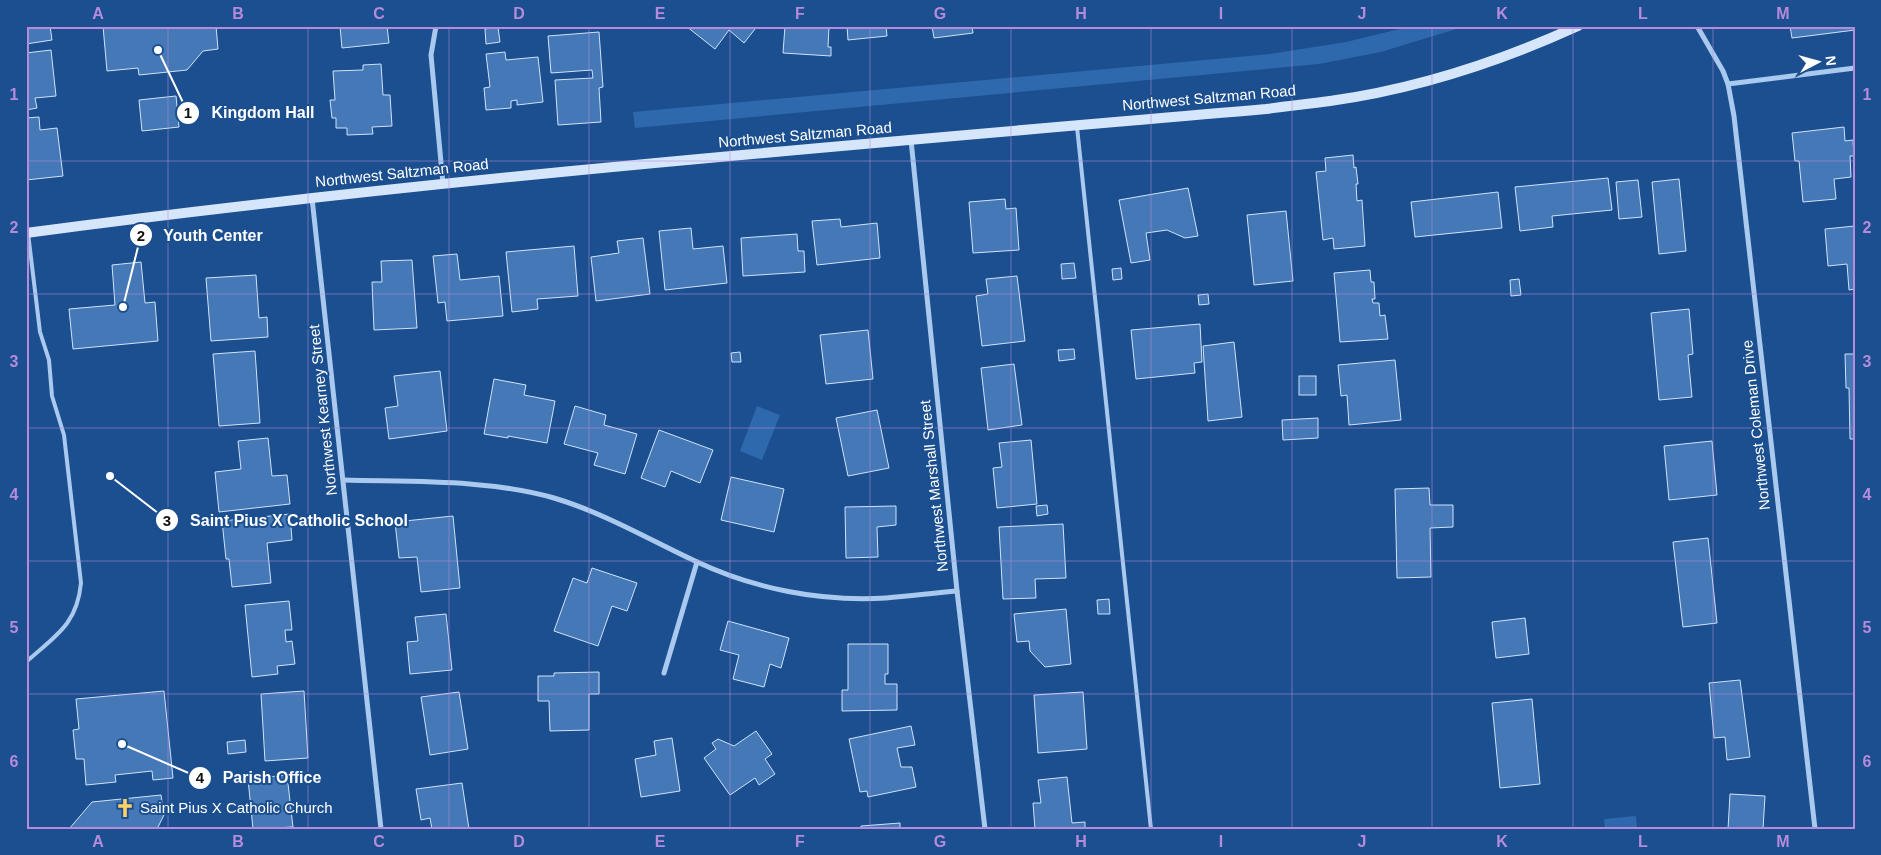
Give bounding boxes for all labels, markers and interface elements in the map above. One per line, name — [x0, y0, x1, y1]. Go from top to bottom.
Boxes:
text: A — [92, 5, 104, 22]
text: B — [232, 5, 244, 22]
text: C — [373, 5, 385, 22]
text: D — [513, 5, 525, 22]
text: E — [655, 5, 666, 22]
text: F — [795, 5, 805, 22]
text: G — [934, 5, 946, 22]
text: H — [1075, 5, 1087, 22]
text: I — [1219, 5, 1223, 22]
text: J — [1358, 5, 1366, 22]
text: K — [1496, 5, 1508, 22]
text: L — [1638, 5, 1648, 22]
text: M — [1776, 5, 1790, 22]
north arrow — [1794, 38, 1844, 88]
text: N — [1822, 55, 1839, 67]
street label: Northwest Saltzman Road — [1121, 81, 1296, 114]
text: 1 — [10, 86, 19, 103]
text: 1 — [1863, 86, 1872, 103]
callout: Kingdom Hall — [176, 97, 324, 128]
text: 1 — [184, 104, 192, 121]
text: Kingdom Hall — [211, 104, 315, 121]
street label: Northwest Saltzman Road — [717, 118, 892, 151]
street label: Northwest Saltzman Road — [314, 155, 489, 190]
text: 2 — [10, 219, 19, 236]
text: 2 — [1863, 219, 1872, 236]
callout: Youth Center — [128, 220, 273, 251]
text: 2 — [137, 227, 145, 244]
text: Youth Center — [163, 227, 263, 244]
street label: Northwest Kearney Street — [305, 323, 340, 496]
street label: Northwest Coleman Drive — [1738, 339, 1773, 511]
text: 3 — [10, 353, 19, 370]
text: 3 — [1863, 353, 1872, 370]
street label: Northwest Marshall Street — [916, 399, 951, 573]
text: 4 — [10, 486, 19, 503]
text: 4 — [1863, 486, 1872, 503]
callout: Saint Pius X Catholic School — [155, 505, 417, 536]
text: 3 — [163, 512, 171, 529]
text: Saint Pius X Catholic School — [190, 512, 408, 529]
text: 5 — [10, 619, 19, 636]
text: 5 — [1863, 619, 1872, 636]
text: 6 — [10, 753, 19, 770]
text: 6 — [1863, 753, 1872, 770]
callout: Parish Office — [188, 762, 331, 793]
text: 4 — [196, 769, 205, 786]
text: Parish Office — [223, 769, 321, 786]
church icon: Saint Pius X Catholic Church — [114, 797, 136, 819]
place label: Saint Pius X Catholic Church — [140, 799, 333, 816]
text: A — [92, 833, 104, 850]
text: B — [232, 833, 244, 850]
text: C — [373, 833, 385, 850]
text: D — [513, 833, 525, 850]
text: E — [655, 833, 666, 850]
text: F — [795, 833, 805, 850]
text: G — [934, 833, 946, 850]
text: H — [1075, 833, 1087, 850]
text: I — [1219, 833, 1223, 850]
text: J — [1358, 833, 1366, 850]
text: K — [1496, 833, 1508, 850]
text: L — [1638, 833, 1648, 850]
text: M — [1776, 833, 1790, 850]

